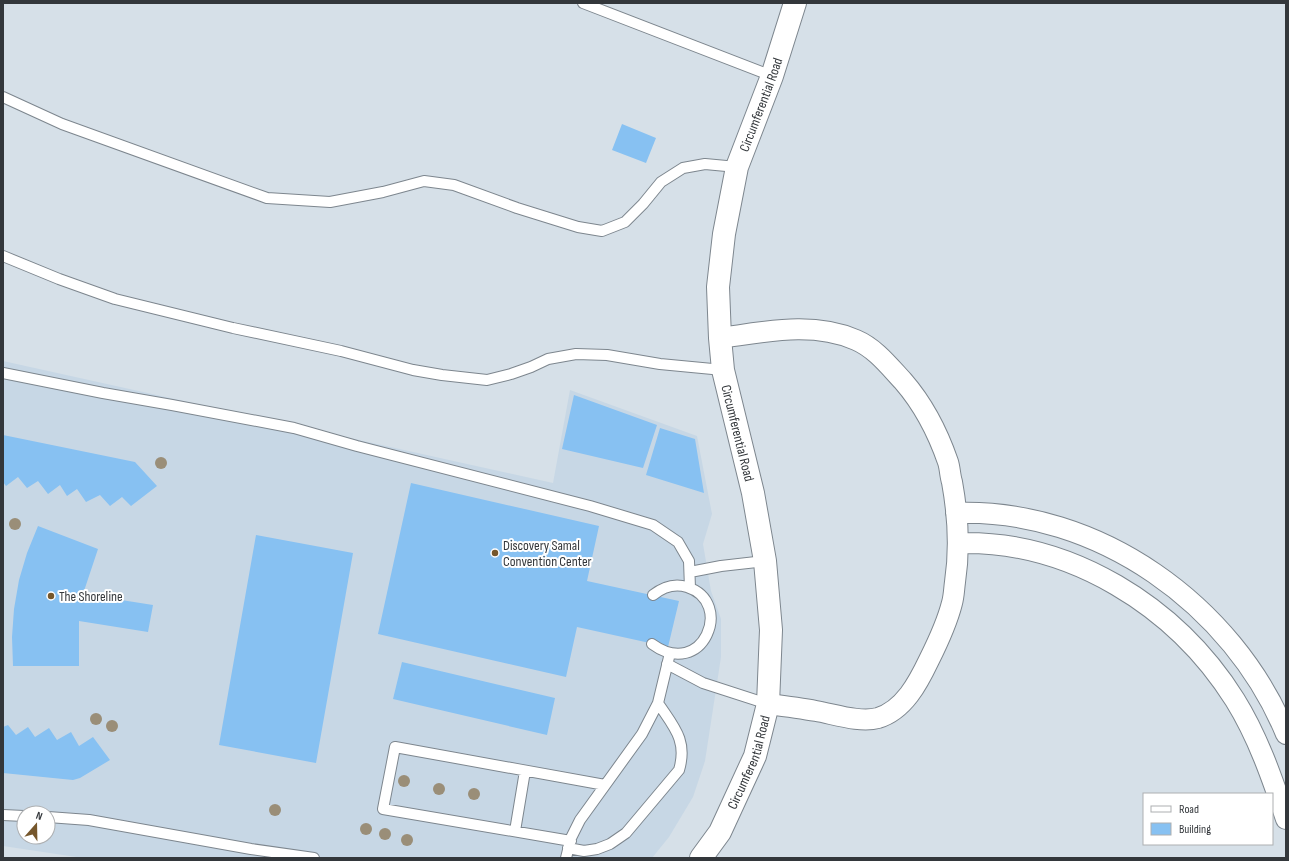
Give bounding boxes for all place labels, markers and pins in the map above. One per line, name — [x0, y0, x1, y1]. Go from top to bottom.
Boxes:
place label: Discovery Samal Convention Center — [503, 537, 592, 570]
marker: Discovery Samal Convention Center — [490, 548, 500, 558]
place label: The Shoreline — [59, 588, 123, 605]
marker: The Shoreline — [46, 591, 56, 601]

